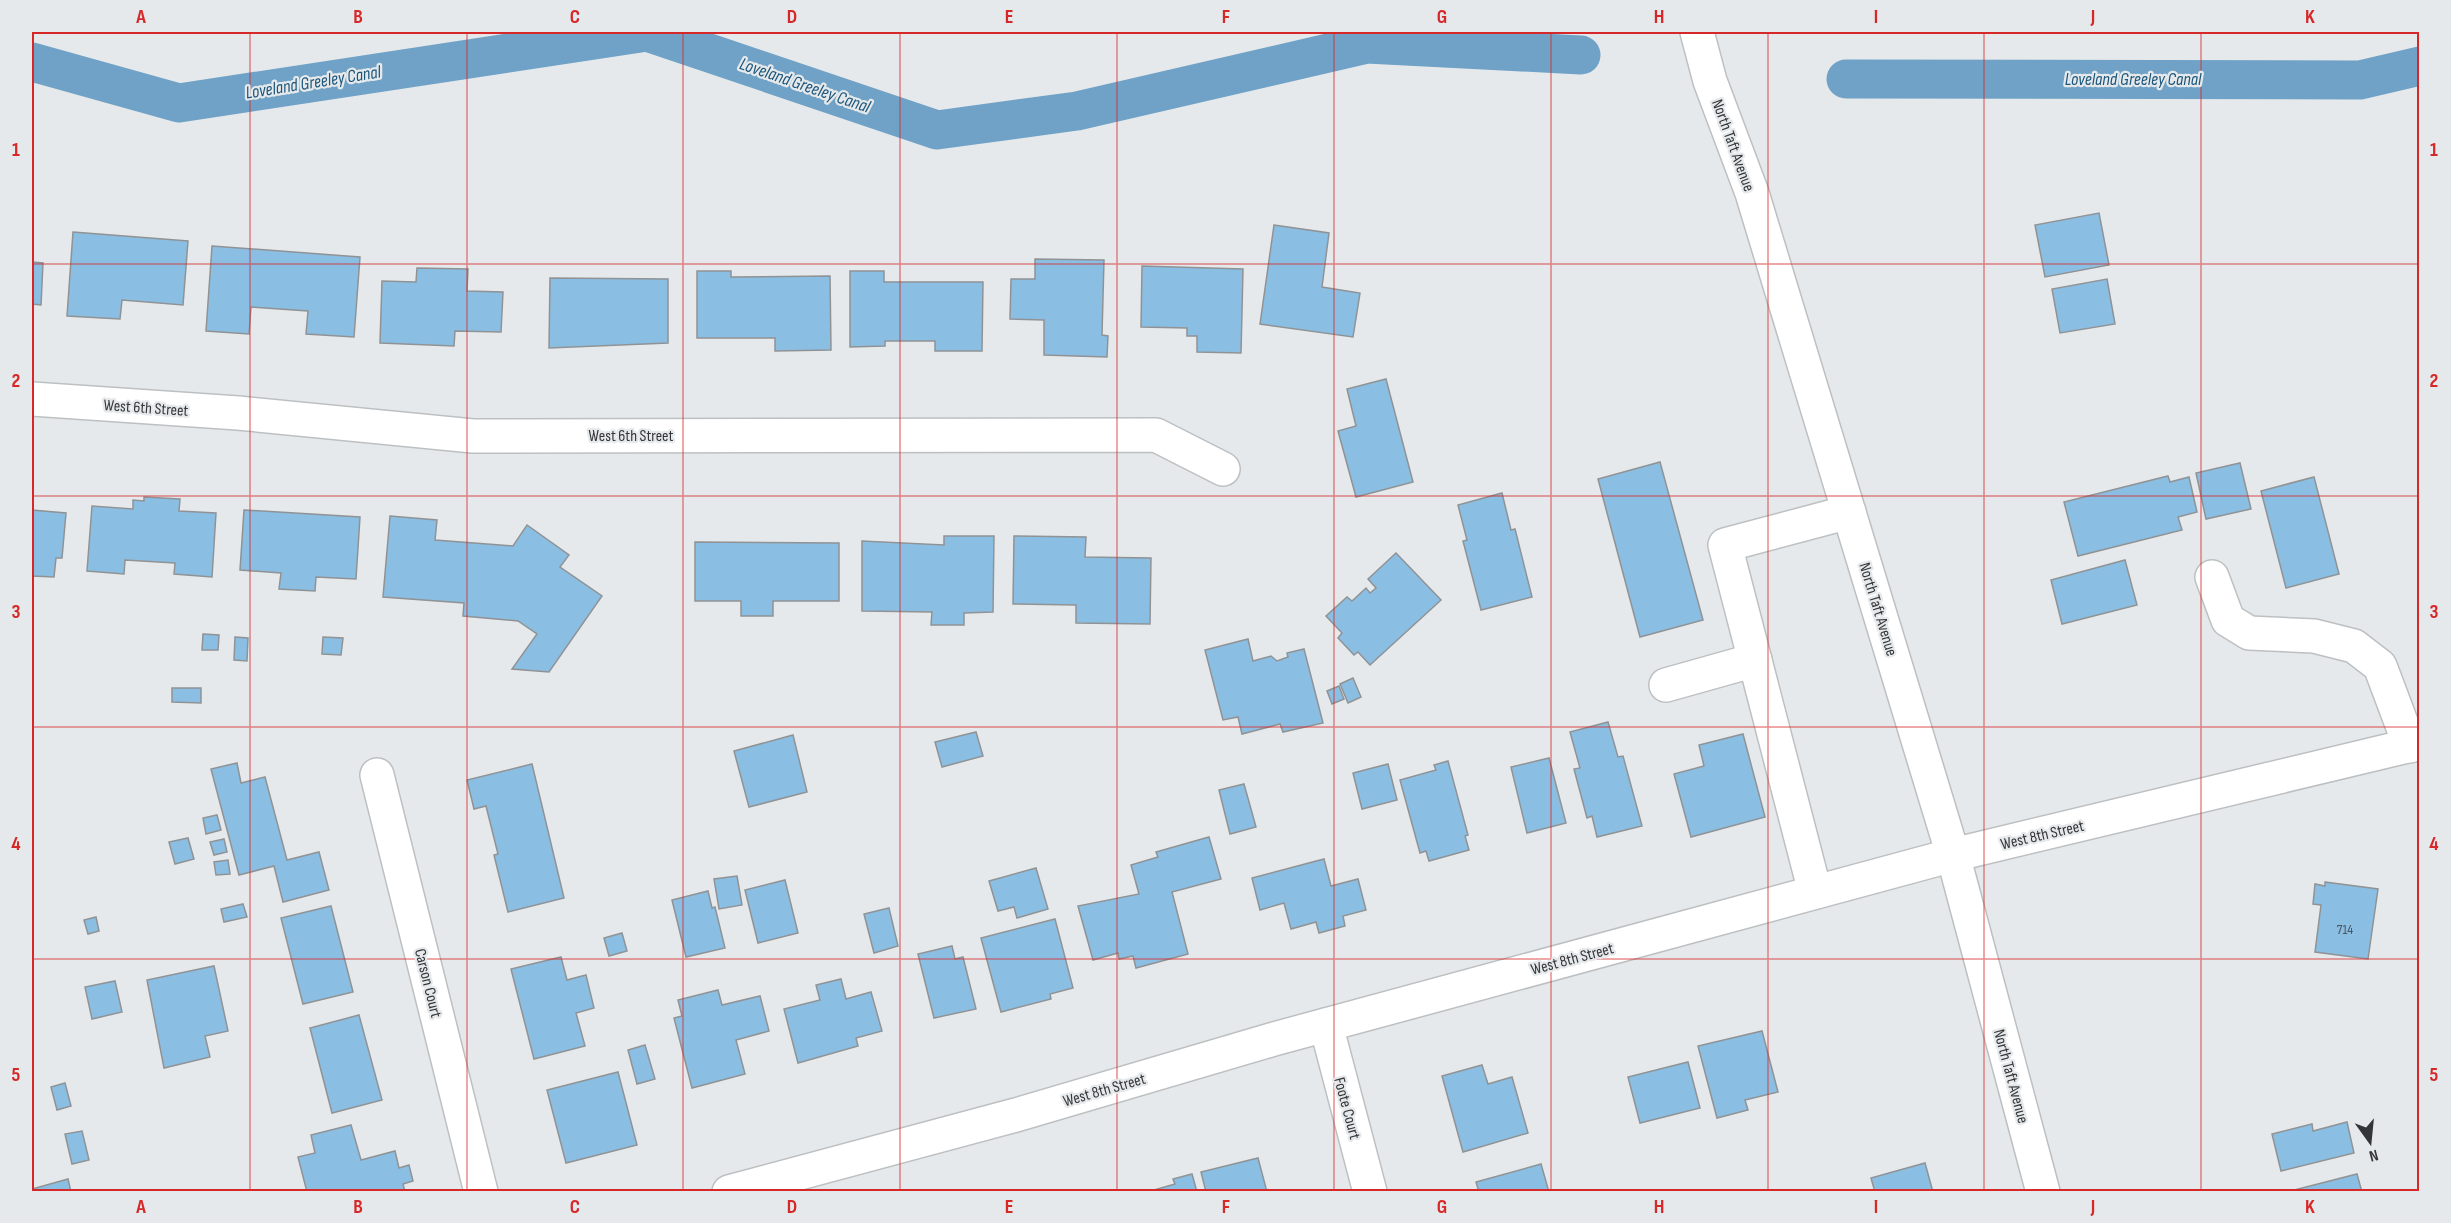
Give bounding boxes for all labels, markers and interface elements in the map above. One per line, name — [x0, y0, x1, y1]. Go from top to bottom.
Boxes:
text: A — [135, 5, 146, 29]
text: B — [353, 5, 363, 29]
text: C — [570, 5, 580, 29]
text: D — [787, 5, 797, 29]
text: E — [1005, 5, 1013, 29]
text: F — [1222, 5, 1230, 29]
text: G — [1437, 5, 1447, 29]
text: H — [1654, 5, 1664, 29]
text: I — [1874, 5, 1878, 29]
text: J — [2090, 5, 2095, 29]
text: K — [2305, 5, 2315, 29]
water label: Loveland Greeley Canal — [737, 53, 874, 118]
water label: Loveland Greeley Canal — [244, 61, 383, 104]
water label: Loveland Greeley Canal — [2065, 69, 2202, 90]
street label: North Taft Avenue — [1707, 97, 1758, 194]
text: 1 — [12, 138, 20, 162]
text: 1 — [2430, 138, 2438, 162]
text: 2 — [12, 369, 20, 393]
text: 2 — [2430, 369, 2438, 393]
street label: West 6th Street — [103, 396, 189, 421]
street label: West 6th Street — [589, 427, 674, 446]
street label: North Taft Avenue — [1854, 560, 1901, 658]
text: 3 — [12, 600, 21, 624]
text: 3 — [2430, 600, 2439, 624]
street label: West 8th Street — [1999, 817, 2086, 854]
text: 4 — [11, 832, 21, 856]
text: 4 — [2429, 832, 2439, 856]
house number: 714 — [2337, 921, 2353, 938]
street label: West 8th Street — [1529, 939, 1616, 980]
street label: Carson Court — [410, 947, 445, 1020]
street label: North Taft Avenue — [1989, 1027, 2032, 1126]
text: 5 — [12, 1063, 21, 1087]
text: 5 — [2430, 1063, 2439, 1087]
street label: West 8th Street — [1061, 1070, 1148, 1111]
street label: Foote Court — [1329, 1075, 1364, 1142]
north arrow — [2340, 1112, 2400, 1172]
text: N — [2367, 1145, 2380, 1165]
text: A — [135, 1195, 146, 1219]
text: B — [353, 1195, 363, 1219]
text: C — [570, 1195, 580, 1219]
text: D — [787, 1195, 797, 1219]
text: E — [1005, 1195, 1013, 1219]
text: F — [1222, 1195, 1230, 1219]
text: G — [1437, 1195, 1447, 1219]
text: H — [1654, 1195, 1664, 1219]
text: I — [1874, 1195, 1878, 1219]
text: J — [2090, 1195, 2095, 1219]
text: K — [2305, 1195, 2315, 1219]

